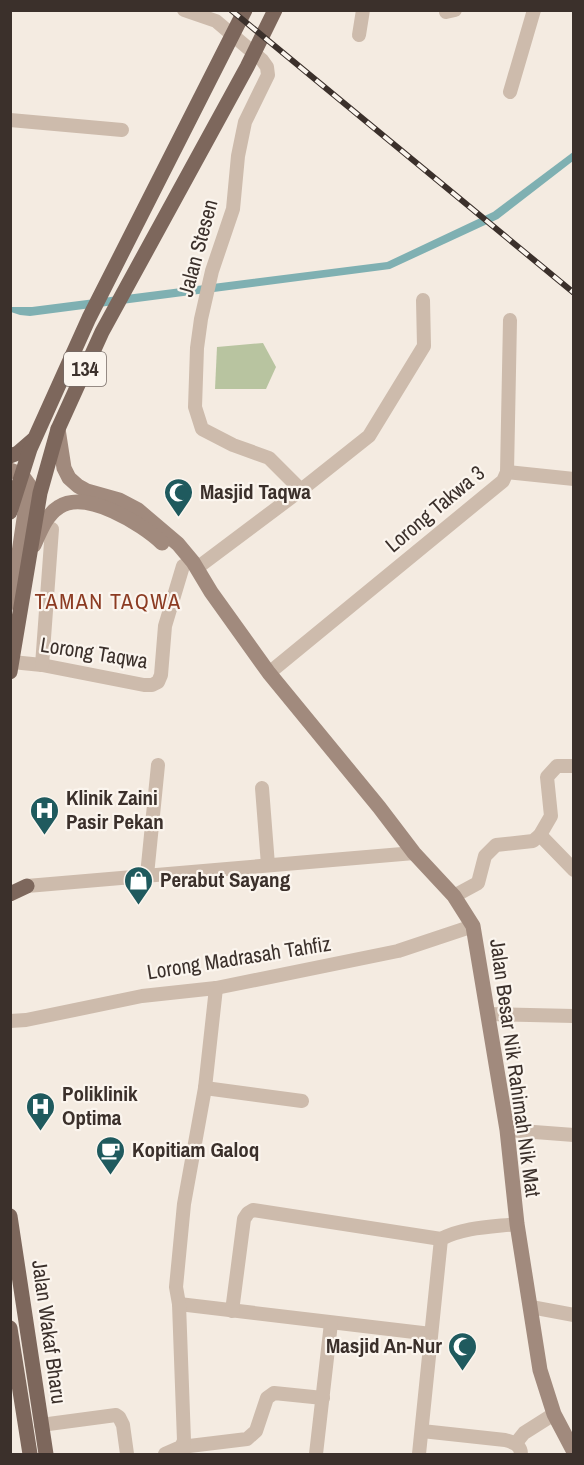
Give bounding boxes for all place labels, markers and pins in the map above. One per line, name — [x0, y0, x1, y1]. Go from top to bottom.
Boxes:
mosque icon: Masjid Taqwa — [163, 476, 195, 518]
place label: Masjid Taqwa — [200, 477, 311, 506]
place label: Klinik Zaini Pasir Pekan — [66, 783, 164, 836]
hospital icon: Klinik Zaini Pasir Pekan — [29, 794, 61, 836]
shop icon: Perabut Sayang — [123, 864, 155, 906]
place label: Perabut Sayang — [160, 865, 291, 894]
place label: Poliklinik Optima — [62, 1079, 138, 1132]
hospital icon: Poliklinik Optima — [25, 1090, 57, 1132]
cafe icon: Kopitiam Galoq — [95, 1134, 127, 1176]
place label: Kopitiam Galoq — [132, 1135, 259, 1164]
mosque icon: Masjid An-Nur — [447, 1330, 479, 1372]
place label: Masjid An-Nur — [326, 1331, 442, 1360]

